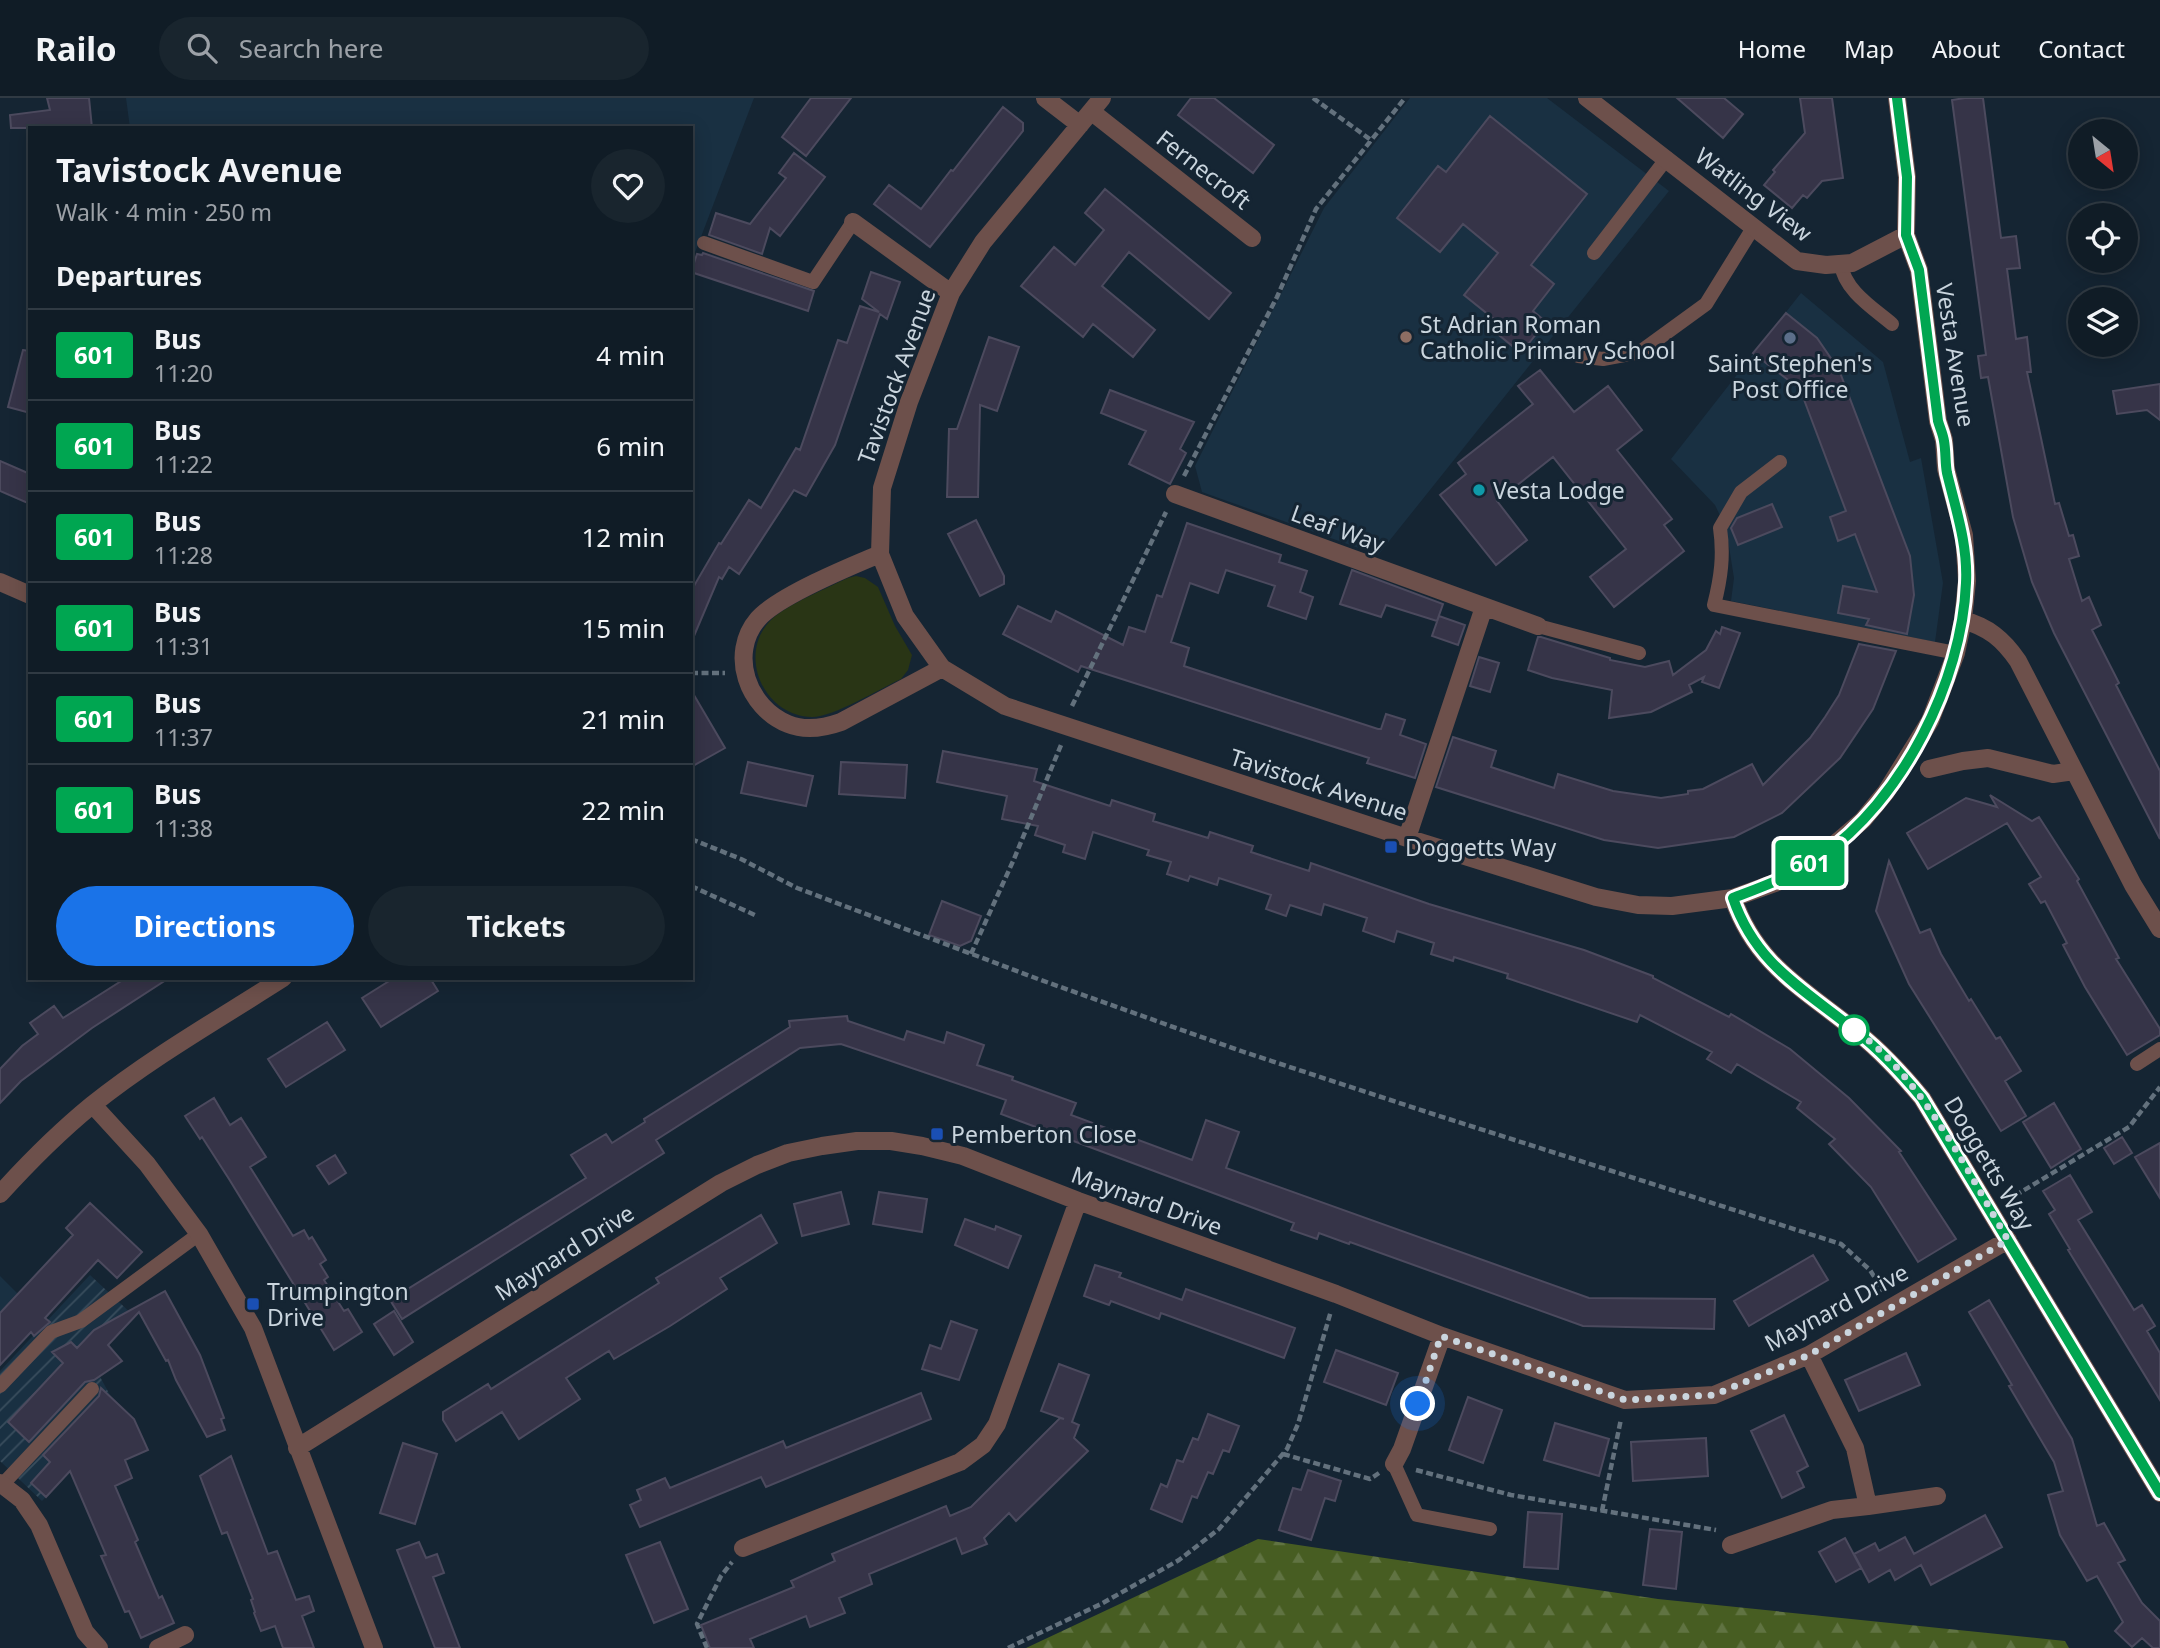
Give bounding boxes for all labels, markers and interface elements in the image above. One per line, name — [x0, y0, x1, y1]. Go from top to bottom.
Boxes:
search box — [159, 17, 649, 80]
text: Railo — [35, 26, 117, 71]
icon: search — [183, 29, 221, 67]
text: Search here — [239, 30, 383, 66]
text: Home — [1738, 32, 1806, 65]
text: Map — [1844, 32, 1894, 65]
text: About — [1932, 32, 2000, 65]
text: Contact — [2038, 32, 2125, 65]
north arrow — [2068, 119, 2138, 189]
map controls — [2068, 119, 2138, 357]
street label: Fernecroft — [1150, 122, 1258, 216]
street label: Watling View — [1689, 139, 1819, 249]
text: Tavistock Avenue — [56, 147, 342, 192]
button: heart — [591, 149, 665, 223]
text: Walk · 4 min · 250 m — [56, 196, 272, 228]
button: locate — [2068, 203, 2138, 273]
text: Departures — [56, 258, 202, 294]
street label: Vesta Avenue — [1929, 281, 1983, 429]
street label: Tavistock Avenue — [849, 284, 943, 468]
button: layers — [2068, 287, 2138, 357]
place label: St Adrian Roman Catholic Primary School — [1420, 308, 1675, 366]
text: Bus — [154, 321, 201, 357]
marker: St Adrian Roman Catholic Primary School — [1398, 329, 1414, 345]
marker: Saint Stephen's Post Office — [1782, 330, 1798, 346]
text: 4 min — [596, 337, 665, 373]
text: 601 — [74, 338, 115, 371]
place label: Saint Stephen's Post Office — [1708, 347, 1872, 405]
text: 11:20 — [154, 357, 213, 389]
text: Bus — [154, 412, 201, 448]
text: 6 min — [596, 428, 665, 464]
text: 601 — [74, 429, 115, 462]
text: 11:22 — [154, 448, 213, 480]
place label: Vesta Lodge — [1493, 474, 1625, 506]
marker: Vesta Lodge — [1471, 482, 1487, 498]
street label: Leaf Way — [1287, 496, 1389, 560]
text: Bus — [154, 503, 201, 539]
text: 12 min — [581, 519, 665, 555]
text: 601 — [74, 520, 115, 553]
text: 11:28 — [154, 539, 213, 571]
text: Bus — [154, 594, 201, 630]
text: 15 min — [581, 610, 665, 646]
text: 601 — [74, 611, 115, 644]
text: 11:31 — [154, 630, 213, 662]
text: Bus — [154, 685, 201, 721]
text: 21 min — [581, 701, 665, 737]
text: 601 — [74, 702, 115, 735]
text: 11:37 — [154, 721, 213, 753]
street label: Tavistock Avenue — [1226, 740, 1412, 828]
text: Bus — [154, 776, 201, 812]
text: 22 min — [581, 792, 665, 828]
text: 601 — [74, 793, 115, 826]
text: 11:38 — [154, 812, 213, 844]
place label: Doggetts Way — [1405, 831, 1556, 863]
marker: Doggetts Way — [1383, 839, 1399, 855]
line badge: 601 — [1770, 840, 1850, 886]
text: 601 — [1789, 846, 1831, 879]
button: Directions — [56, 886, 354, 966]
button: Tickets — [368, 886, 665, 966]
unlabelled marker — [1839, 1015, 1869, 1045]
street label: Doggetts Way — [1937, 1090, 2043, 1236]
place label: Pemberton Close — [951, 1118, 1137, 1150]
marker: Pemberton Close — [929, 1126, 945, 1142]
street label: Maynard Drive — [1067, 1158, 1227, 1242]
street label: Maynard Drive — [488, 1196, 640, 1308]
street label: Maynard Drive — [1758, 1256, 1914, 1358]
place label: Trumpington Drive — [267, 1275, 409, 1333]
marker: Trumpington Drive — [245, 1296, 261, 1312]
your location — [1400, 1386, 1435, 1421]

